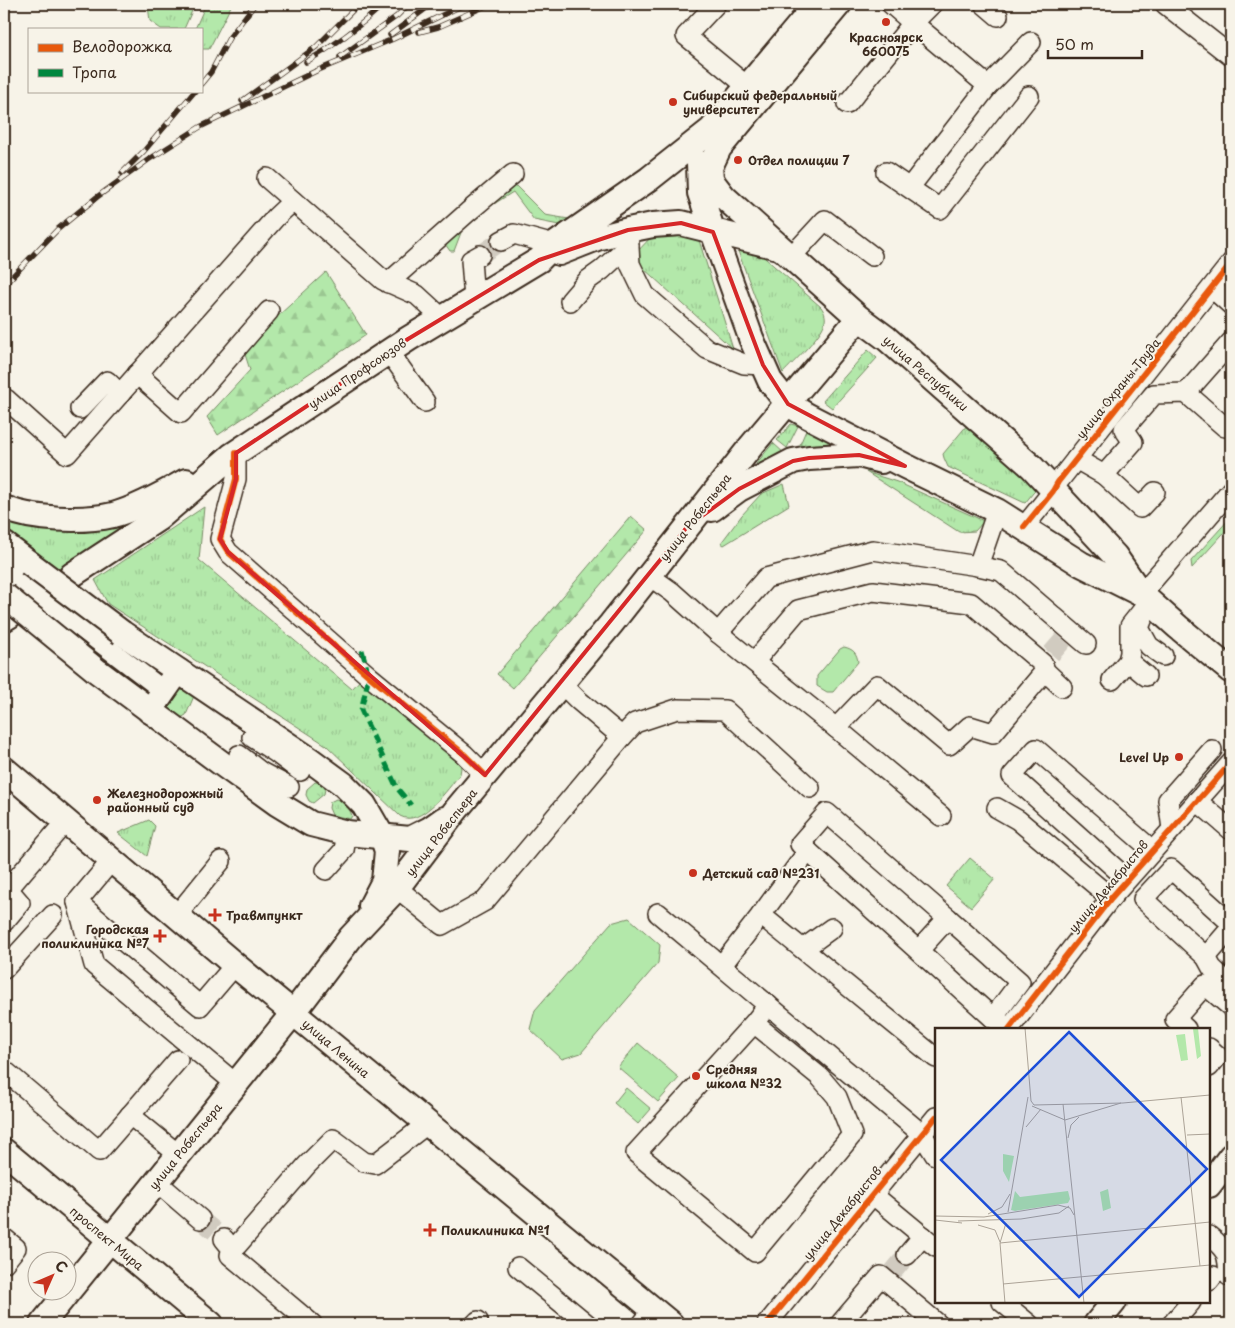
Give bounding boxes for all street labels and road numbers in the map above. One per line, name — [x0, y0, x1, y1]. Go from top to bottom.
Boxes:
street label: улица Республики — [879, 331, 973, 415]
street label: улица Профсоюзов — [304, 333, 410, 413]
street label: улица Охраны Труда — [1072, 333, 1165, 442]
street label: улица Робеспьера — [655, 469, 735, 565]
street label: улица Робеспьера — [401, 784, 481, 880]
street label: улица Декабристов — [1064, 836, 1152, 936]
street label: улица Ленина — [298, 1014, 374, 1082]
street label: улица Робеспьера — [144, 1098, 226, 1193]
street label: улица Декабристов — [799, 1162, 885, 1264]
street label: проспект Мира — [66, 1202, 148, 1275]

